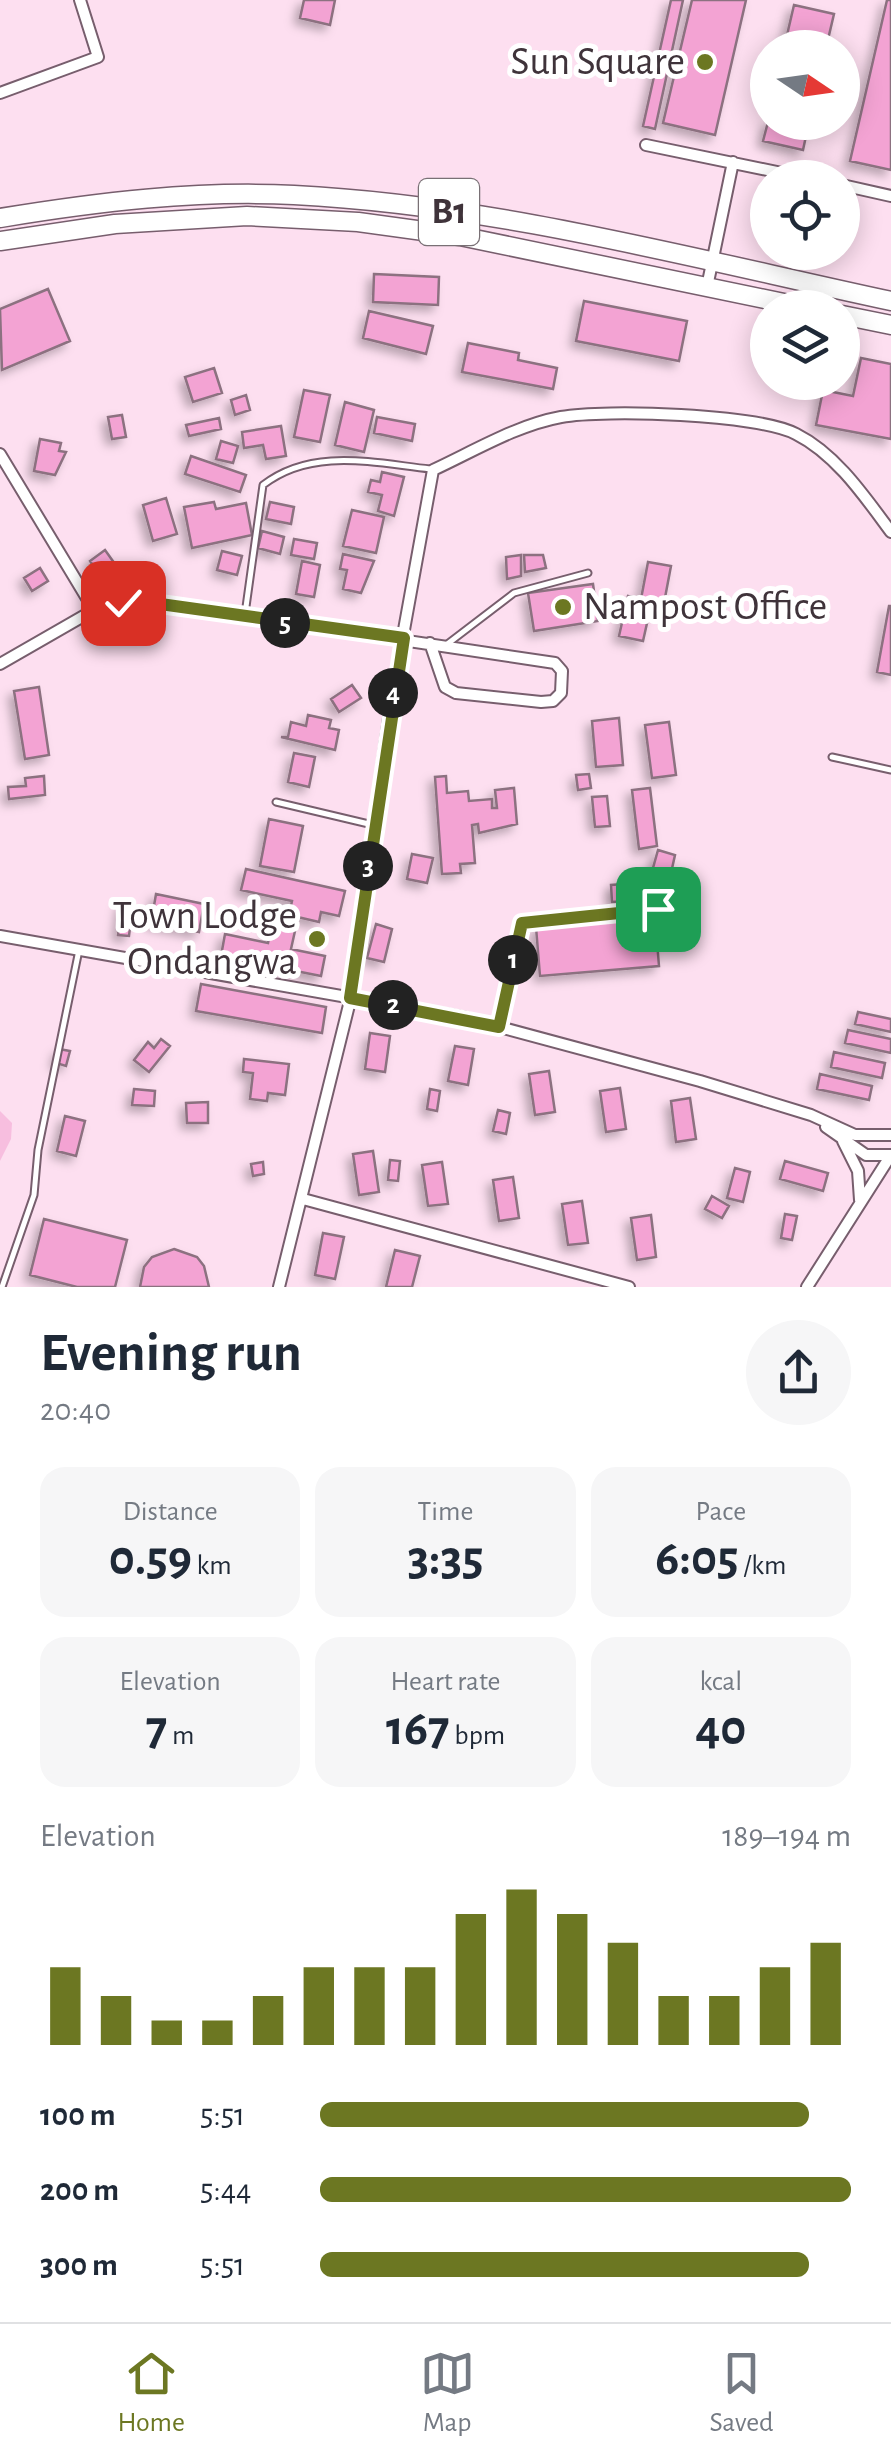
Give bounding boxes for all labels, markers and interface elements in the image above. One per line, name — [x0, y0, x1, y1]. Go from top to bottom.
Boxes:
north arrow — [750, 30, 860, 140]
map controls — [750, 30, 860, 400]
place label: Sun Square — [511, 42, 685, 82]
marker: Sun Square — [694, 51, 716, 73]
button: locate — [750, 160, 860, 270]
road number: B1 — [419, 179, 479, 245]
button: layers — [750, 290, 860, 400]
pin — [81, 561, 166, 646]
icon: check — [96, 576, 151, 631]
place label: Nampost Office — [583, 587, 827, 627]
marker: Nampost Office — [552, 596, 574, 618]
pin: 5 — [260, 598, 310, 648]
text: 5 — [279, 609, 291, 637]
pin: 4 — [368, 668, 418, 718]
text: 4 — [386, 679, 400, 707]
pin: 3 — [343, 841, 393, 891]
text: 3 — [362, 852, 374, 880]
pin — [616, 867, 701, 952]
icon: arrive — [631, 882, 686, 937]
place label: Town Lodge Ondangwa — [112, 896, 297, 982]
marker: Town Lodge Ondangwa — [306, 928, 328, 950]
pin: 1 — [488, 935, 538, 985]
text: 1 — [508, 946, 518, 974]
pin: 2 — [368, 980, 418, 1030]
text: 2 — [386, 991, 400, 1019]
button: share — [746, 1320, 851, 1425]
text: Evening run — [40, 1326, 302, 1381]
text: 20:40 — [40, 1394, 111, 1426]
text: Distance — [123, 1498, 218, 1526]
text: Time — [418, 1498, 473, 1526]
text: Pace — [696, 1498, 746, 1526]
text: 0.59 — [109, 1534, 192, 1584]
text: 3:35 — [407, 1534, 484, 1584]
text: 6:05 — [655, 1534, 739, 1584]
text: km — [192, 1552, 232, 1580]
text: /km — [739, 1552, 786, 1580]
text: Elevation — [120, 1668, 221, 1696]
text: Heart rate — [391, 1668, 500, 1696]
text: kcal — [699, 1668, 742, 1696]
text: 7 — [146, 1704, 167, 1754]
text: 167 — [386, 1704, 450, 1754]
text: 40 — [695, 1704, 746, 1754]
text: m — [167, 1722, 194, 1750]
text: bpm — [450, 1722, 505, 1750]
text: Elevation — [40, 1820, 156, 1852]
text: 189–194 m — [722, 1820, 851, 1852]
text: 100 m — [40, 2099, 116, 2131]
text: 5:51 — [200, 2099, 245, 2131]
text: 200 m — [40, 2174, 119, 2206]
text: 5:44 — [200, 2174, 252, 2206]
text: 300 m — [40, 2249, 118, 2281]
text: 5:51 — [200, 2249, 245, 2281]
tab: Home — [117, 2346, 185, 2440]
tab: Map — [420, 2346, 475, 2440]
tab: Saved — [709, 2346, 774, 2440]

